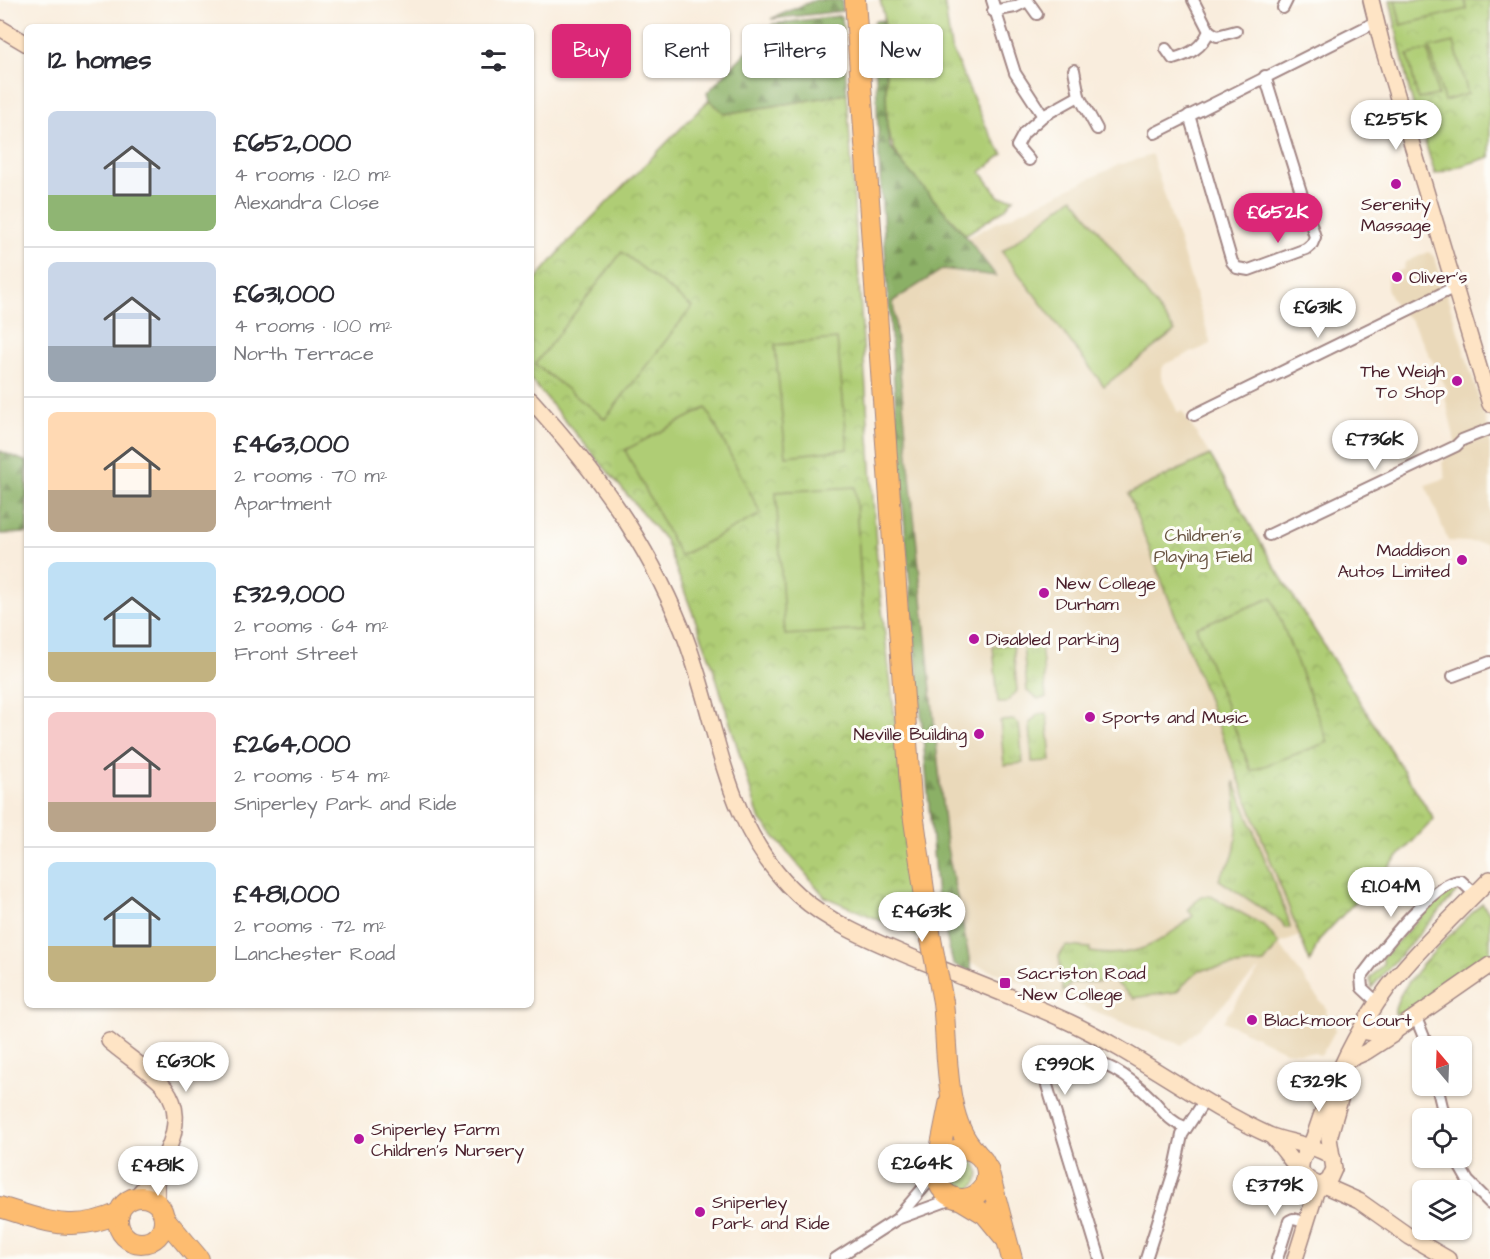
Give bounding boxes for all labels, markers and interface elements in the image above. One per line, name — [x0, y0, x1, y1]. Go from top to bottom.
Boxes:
chip: Buy — [552, 24, 631, 78]
chip: Rent — [643, 24, 730, 78]
chip: Filters — [742, 24, 847, 78]
chip: New — [859, 24, 943, 78]
text: 12 homes — [48, 42, 151, 78]
icon: filters — [477, 44, 510, 77]
pin: £255K — [1354, 100, 1438, 151]
text: £255K — [1365, 105, 1427, 133]
text: £652,000 — [234, 125, 351, 161]
icon: home — [96, 135, 168, 207]
text: 4 rooms · 120 m² — [234, 161, 391, 189]
marker: Serenity Massage — [1389, 177, 1403, 191]
text: Alexandra Close — [234, 189, 379, 217]
place label: Serenity Massage — [1361, 192, 1431, 239]
pin: £652K — [1236, 193, 1320, 244]
text: £652K — [1247, 198, 1309, 226]
place label: Oliver's — [1409, 265, 1468, 290]
marker: Oliver's — [1390, 270, 1404, 284]
text: £631,000 — [234, 276, 335, 312]
icon: home — [96, 286, 168, 358]
pin: £631K — [1276, 288, 1360, 339]
text: £631K — [1294, 293, 1342, 321]
text: 4 rooms · 100 m² — [234, 312, 392, 340]
text: North Terrace — [234, 340, 374, 368]
place label: The Weigh To Shop — [1360, 359, 1445, 405]
marker: The Weigh To Shop — [1450, 374, 1464, 388]
pin: £736K — [1333, 420, 1417, 471]
text: £736K — [1346, 425, 1404, 453]
text: £463,000 — [234, 426, 349, 462]
icon: home — [96, 436, 168, 508]
text: 2 rooms · 70 m² — [234, 462, 387, 490]
text: Apartment — [234, 490, 332, 518]
park label: Children's Playing Field — [1154, 523, 1252, 570]
place label: Maddison Autos Limited — [1338, 538, 1450, 584]
marker: Maddison Autos Limited — [1455, 553, 1469, 567]
place label: New College Durham — [1056, 571, 1156, 617]
text: £329,000 — [234, 576, 345, 612]
icon: home — [96, 586, 168, 658]
marker: New College Durham — [1037, 586, 1051, 600]
text: 2 rooms · 64 m² — [234, 612, 389, 640]
place label: Disabled parking — [986, 627, 1119, 653]
marker: Disabled parking — [967, 632, 981, 646]
text: Front Street — [234, 640, 358, 668]
place label: Sports and Music — [1102, 705, 1249, 730]
marker: Sports and Music — [1083, 710, 1097, 724]
place label: Neville Building — [854, 722, 967, 748]
text: £264,000 — [234, 726, 351, 762]
marker: Neville Building — [972, 727, 986, 741]
icon: home — [96, 736, 168, 808]
text: 2 rooms · 54 m² — [234, 762, 390, 790]
text: Sniperley Park and Ride — [234, 790, 457, 818]
pin: £1.04M — [1342, 867, 1440, 918]
text: £1.04M — [1362, 872, 1420, 900]
text: £481,000 — [234, 876, 340, 912]
icon: home — [96, 886, 168, 958]
pin: £463K — [880, 892, 964, 943]
text: £463K — [892, 897, 952, 925]
text: 2 rooms · 72 m² — [234, 912, 386, 940]
text: Lanchester Road — [234, 940, 395, 968]
place label: Sacriston Road -New College — [1017, 961, 1146, 1008]
marker: Sacriston Road -New College — [998, 976, 1012, 990]
place label: Blackmoor Court — [1264, 1008, 1413, 1033]
marker: Blackmoor Court — [1245, 1013, 1259, 1027]
north arrow — [1412, 1036, 1472, 1096]
map controls — [1412, 1036, 1472, 1240]
pin: £630K — [144, 1042, 228, 1093]
pin: £990K — [1023, 1045, 1107, 1096]
text: £630K — [157, 1047, 215, 1075]
text: £990K — [1036, 1050, 1094, 1078]
pin: £329K — [1277, 1062, 1361, 1113]
text: £329K — [1291, 1067, 1347, 1095]
button: locate — [1412, 1108, 1472, 1168]
place label: Sniperley Farm Children's Nursery — [371, 1117, 524, 1164]
marker: Sniperley Farm Children's Nursery — [352, 1132, 366, 1146]
pin: £264K — [880, 1144, 964, 1195]
pin: £481K — [116, 1146, 200, 1197]
text: £264K — [892, 1149, 952, 1177]
text: £481K — [132, 1151, 184, 1179]
pin: £379K — [1233, 1166, 1317, 1217]
text: £379K — [1247, 1171, 1303, 1199]
button: layers — [1412, 1180, 1472, 1240]
place label: Sniperley Park and Ride — [712, 1190, 830, 1236]
marker: Sniperley Park and Ride — [693, 1205, 707, 1219]

